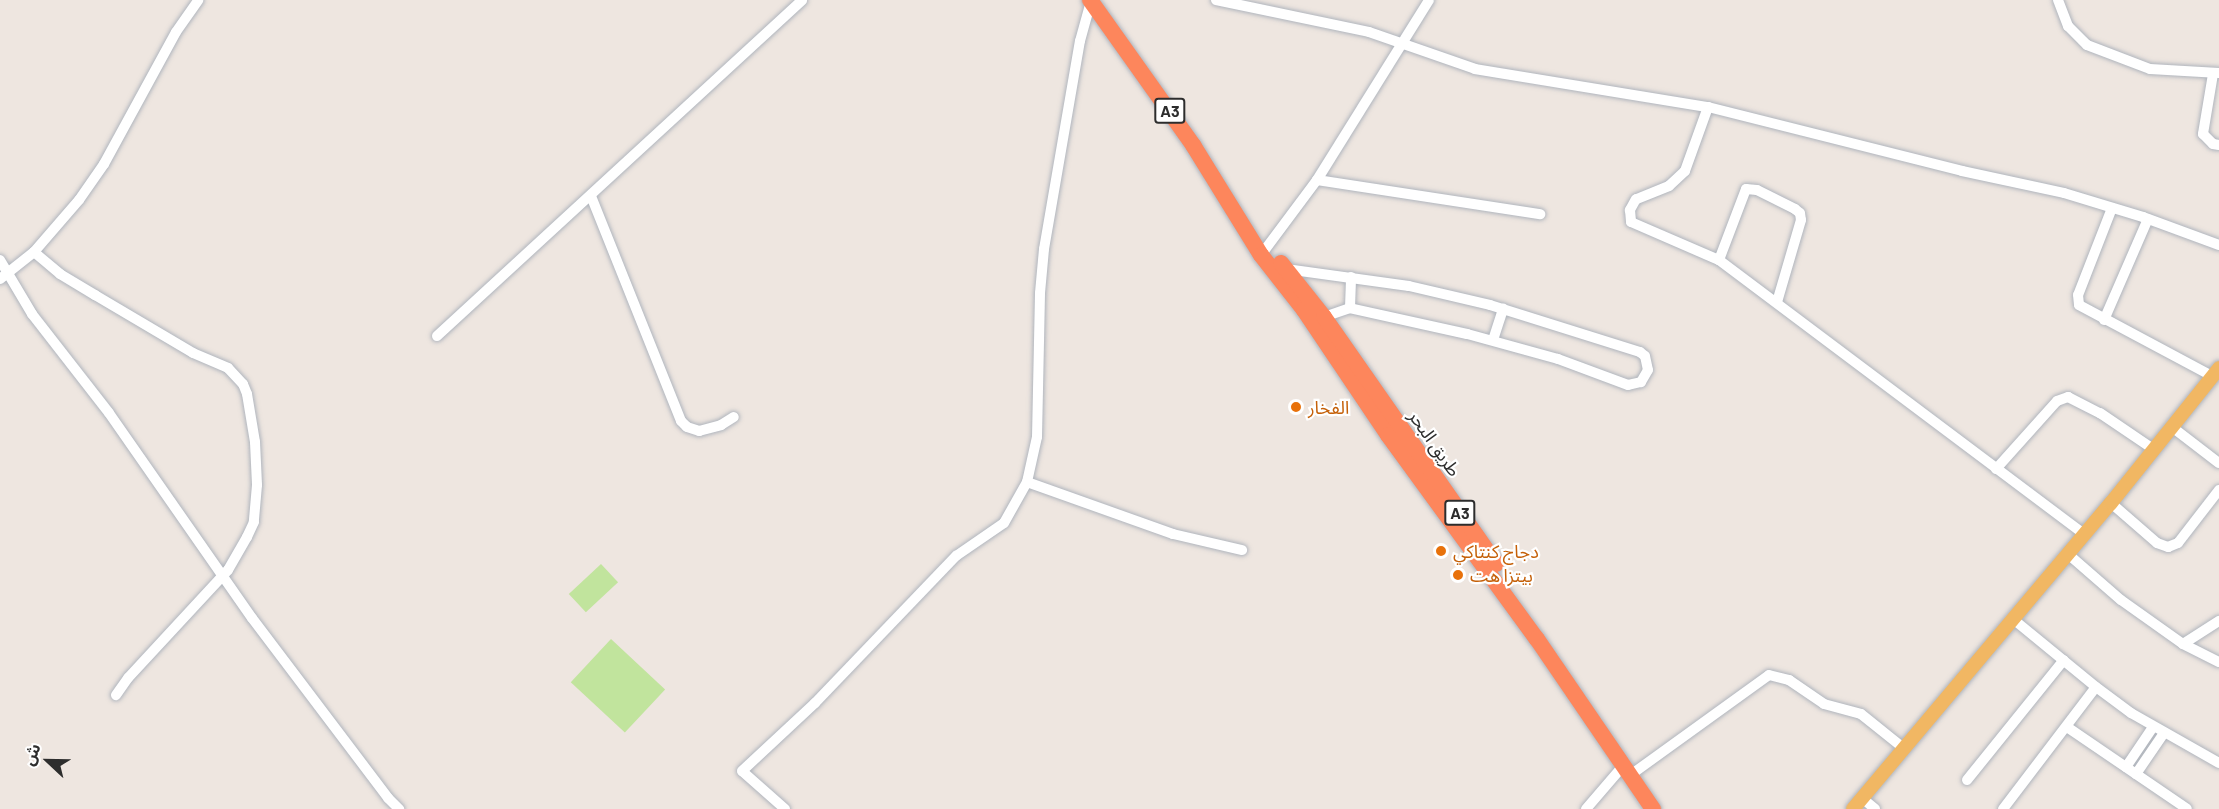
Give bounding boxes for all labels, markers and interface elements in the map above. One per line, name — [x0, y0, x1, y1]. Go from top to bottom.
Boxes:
road number: A3 — [1154, 98, 1186, 124]
place label: الفخار — [1308, 396, 1349, 418]
marker: الفخار — [1289, 400, 1303, 414]
street label: طريق البحر — [1404, 406, 1466, 480]
road number: A3 — [1444, 500, 1476, 526]
place label: دجاج كنتاكي — [1453, 540, 1539, 562]
marker: دجاج كنتاكي — [1434, 544, 1448, 558]
place label: بيتزا هت — [1470, 564, 1533, 586]
marker: بيتزا هت — [1451, 568, 1465, 582]
north arrow — [18, 731, 78, 791]
text: ش — [18, 740, 44, 768]

